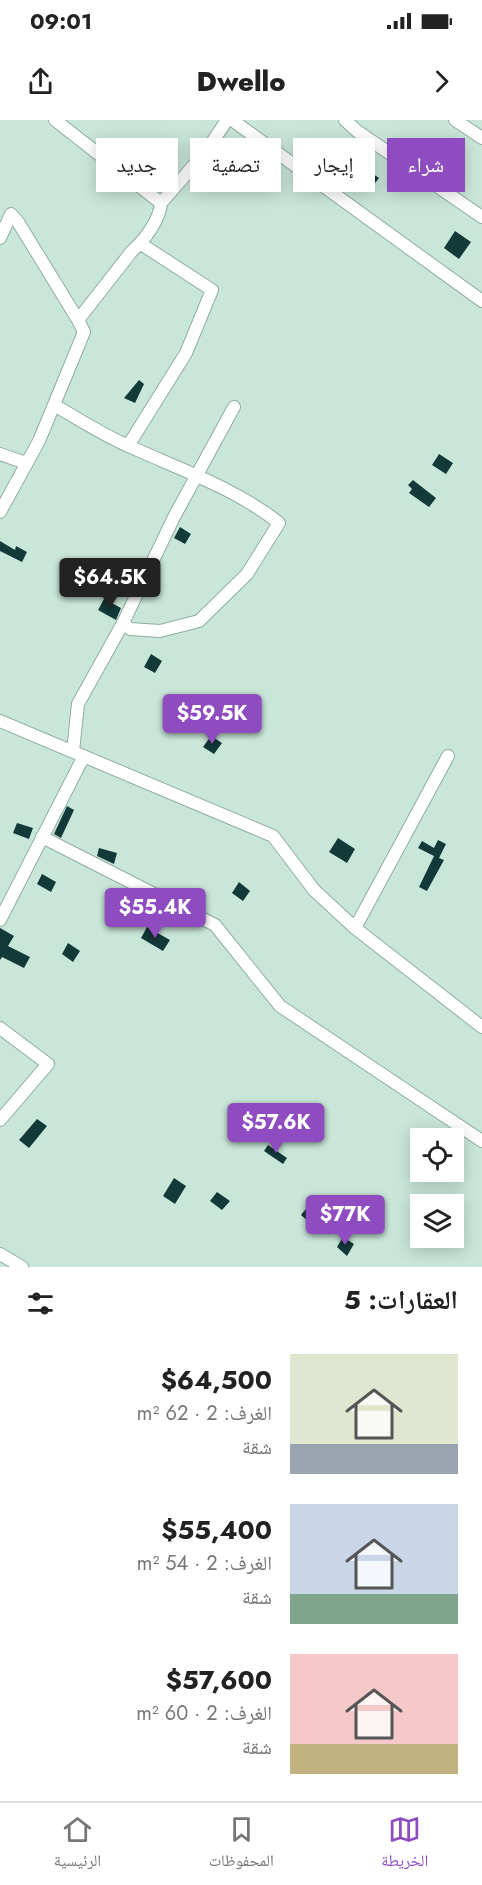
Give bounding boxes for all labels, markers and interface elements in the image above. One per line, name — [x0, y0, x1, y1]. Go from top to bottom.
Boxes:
text: 09:01 — [30, 5, 92, 37]
text: Dwello — [197, 62, 285, 101]
icon: share — [24, 65, 57, 98]
icon: forward — [425, 65, 458, 98]
chip: جديد — [96, 138, 178, 192]
chip: تصفية — [190, 138, 281, 192]
chip: إيجار — [293, 138, 375, 192]
chip: شراء — [387, 138, 465, 192]
pin: $64.5K — [61, 558, 159, 609]
text: $64.5K — [73, 563, 147, 592]
pin: $59.5K — [163, 694, 261, 745]
text: $59.5K — [177, 699, 247, 728]
pin: $55.4K — [106, 888, 204, 939]
text: $55.4K — [119, 893, 191, 922]
pin: $57.6K — [227, 1103, 325, 1154]
text: $57.6K — [241, 1108, 311, 1137]
map controls — [410, 1128, 464, 1248]
button: locate — [410, 1128, 464, 1182]
button: layers — [410, 1194, 464, 1248]
pin: $77K — [309, 1195, 381, 1246]
text: $77K — [320, 1200, 370, 1229]
text: العقارات: 5 — [344, 1281, 458, 1319]
icon: filters — [24, 1287, 57, 1320]
text: $64,500 — [161, 1361, 272, 1399]
icon: home — [338, 1378, 410, 1450]
text: الغرف: 2 · 62 m² — [137, 1399, 272, 1428]
text: شقة — [242, 1433, 272, 1462]
text: $55,400 — [161, 1511, 272, 1549]
icon: home — [338, 1528, 410, 1600]
text: الغرف: 2 · 54 m² — [137, 1549, 272, 1578]
text: شقة — [242, 1583, 272, 1612]
text: $57,600 — [166, 1661, 272, 1699]
icon: home — [338, 1678, 410, 1750]
text: الغرف: 2 · 60 m² — [136, 1699, 272, 1728]
text: شقة — [242, 1733, 272, 1762]
tab: الرئيسية — [54, 1813, 101, 1876]
tab: المحفوظات — [209, 1813, 274, 1876]
tab: الخريطة — [381, 1813, 428, 1876]

